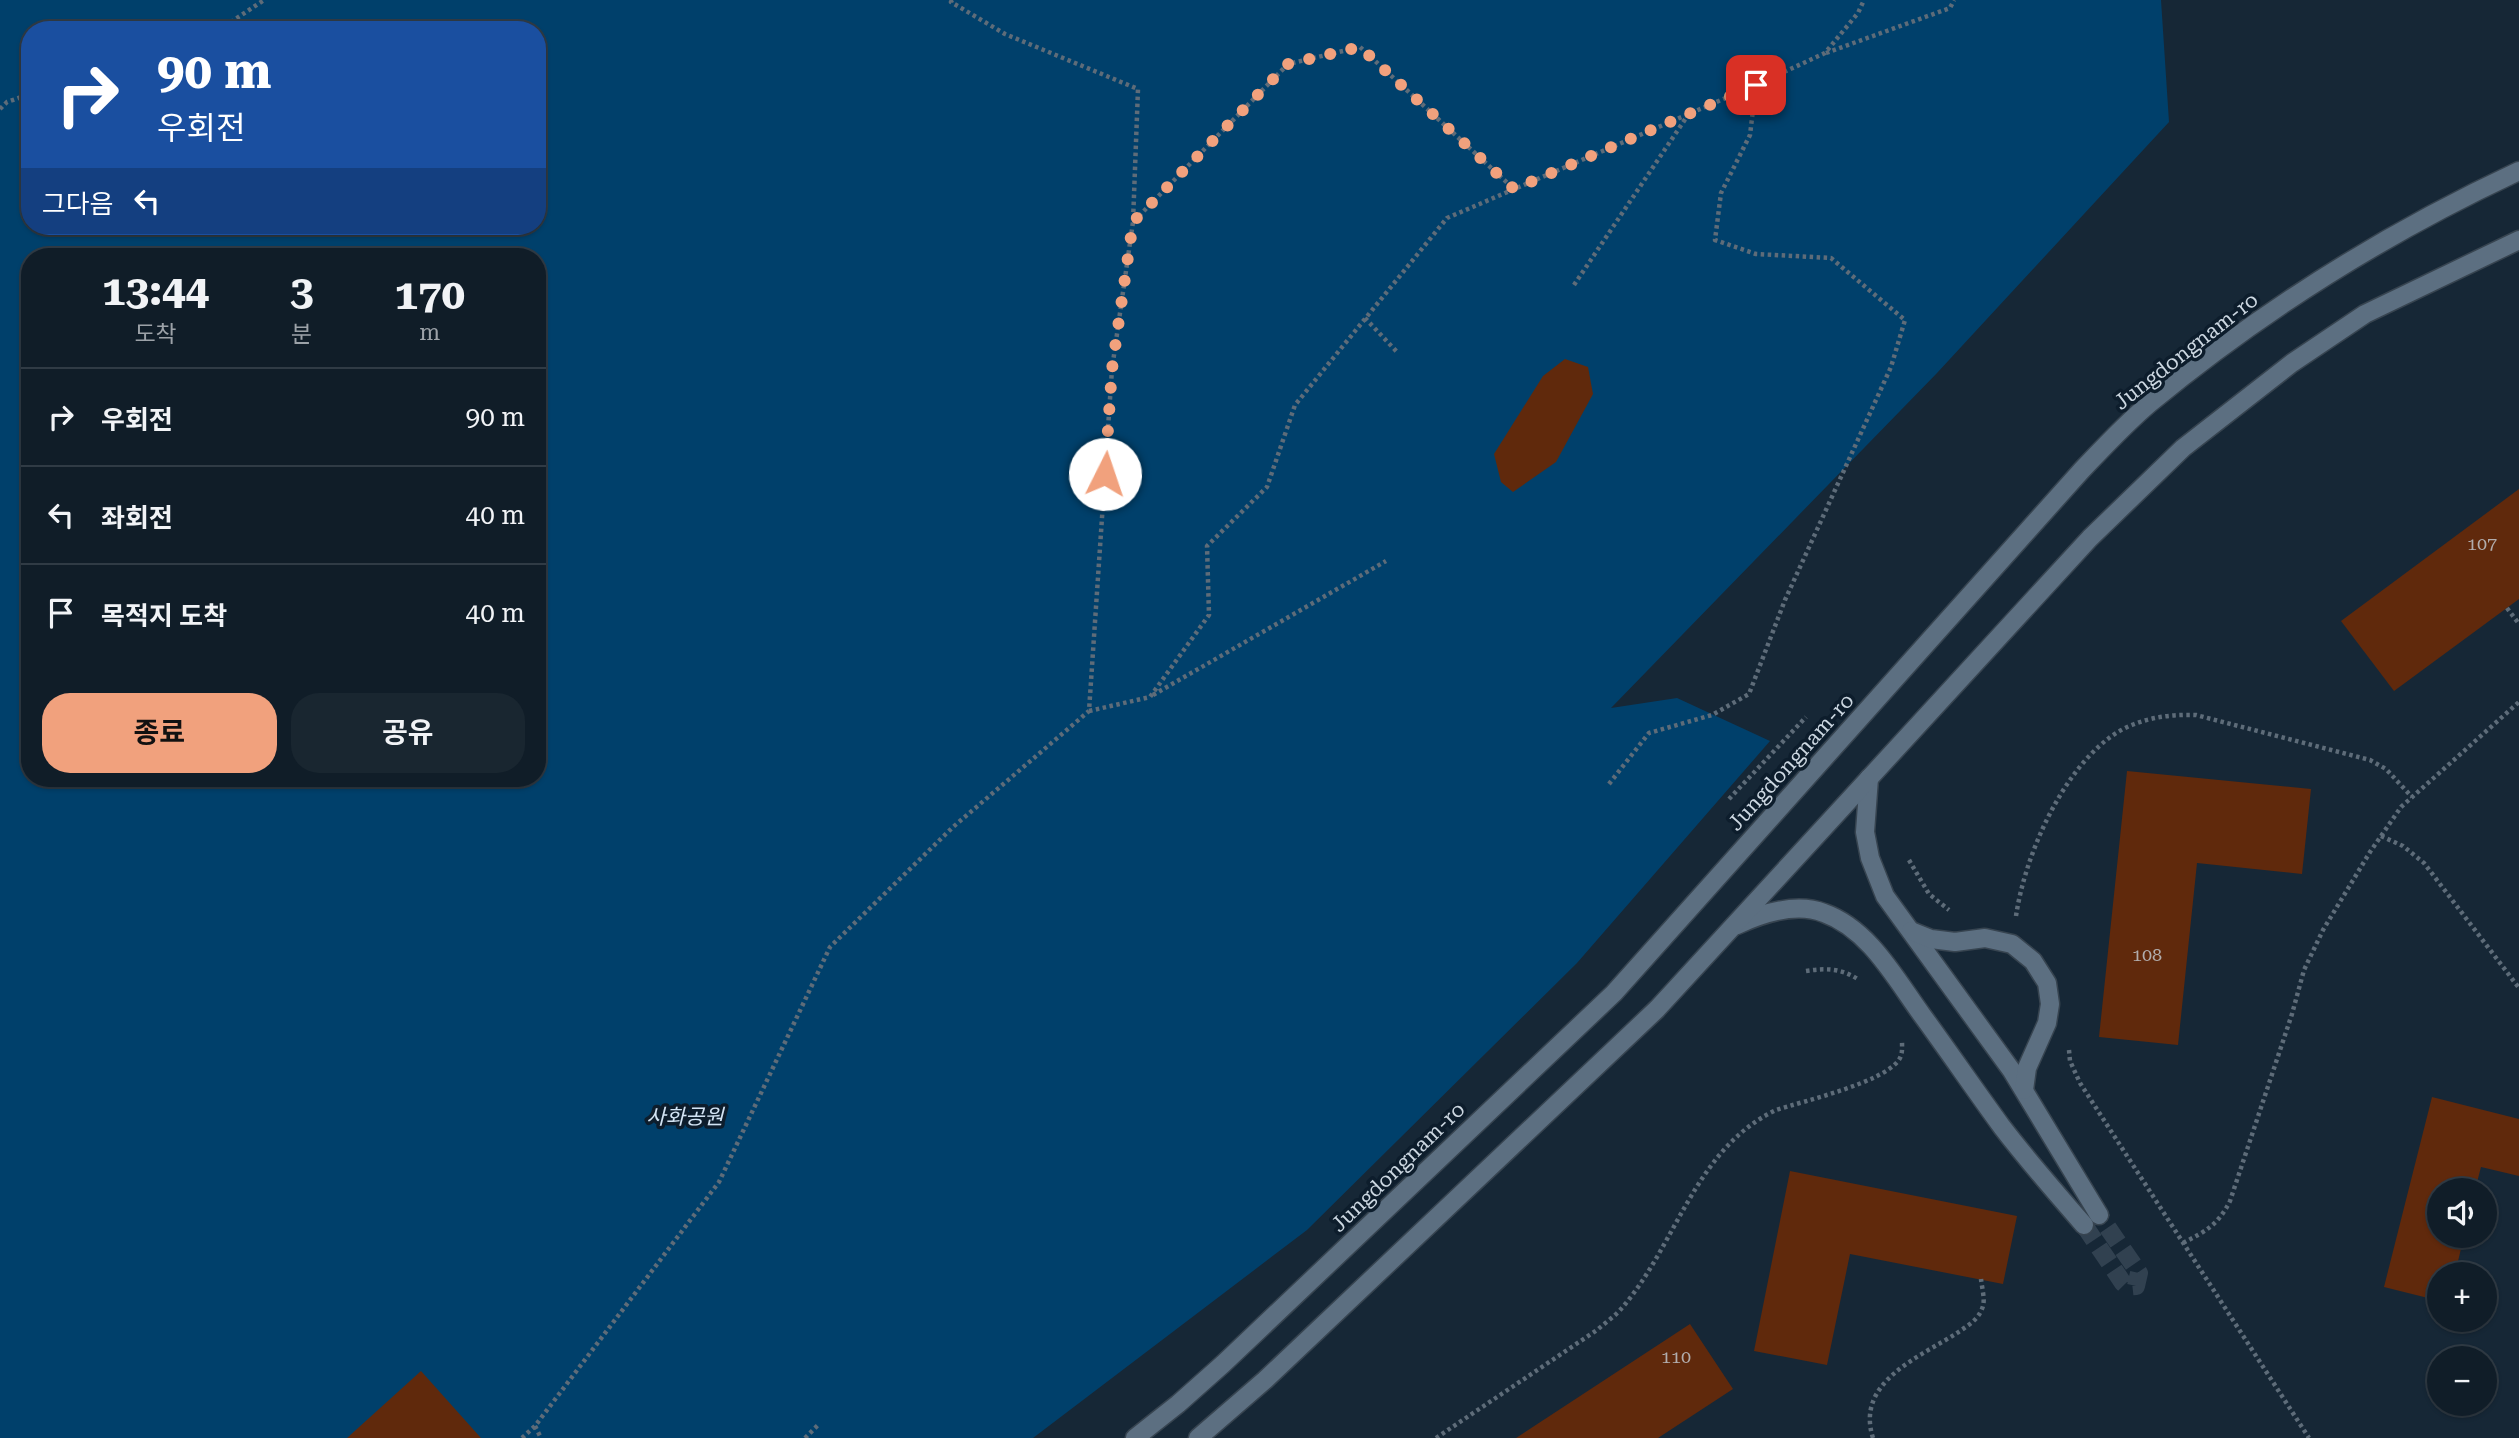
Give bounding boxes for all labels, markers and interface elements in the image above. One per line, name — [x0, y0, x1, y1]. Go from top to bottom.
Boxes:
text: 90 m — [157, 43, 272, 100]
icon: right — [42, 49, 133, 140]
pin — [1726, 55, 1786, 115]
icon: arrive — [1737, 66, 1775, 104]
text: 우회전 — [157, 109, 245, 147]
icon: left — [128, 182, 166, 220]
text: 그다음 — [42, 189, 114, 219]
text: 13:44 — [102, 266, 209, 315]
text: 3 — [290, 266, 314, 315]
text: 170 — [394, 270, 465, 319]
street label: Jungdongnam-ro — [2109, 287, 2263, 415]
text: m — [419, 319, 440, 346]
text: 도착 — [134, 321, 177, 348]
text: 분 — [291, 321, 312, 348]
icon: right — [42, 398, 80, 436]
text: 90 m — [466, 402, 525, 432]
text: 우회전 — [101, 405, 173, 435]
position arrow — [1068, 437, 1142, 511]
icon: left — [42, 496, 80, 534]
text: 40 m — [466, 500, 525, 530]
text: 좌회전 — [101, 503, 173, 533]
house number: 107 — [2467, 533, 2497, 554]
icon: arrive — [42, 594, 80, 632]
text: 40 m — [466, 598, 525, 628]
text: 목적지 도착 — [101, 601, 227, 631]
street label: Jungdongnam-ro — [1723, 689, 1859, 835]
button: 종료 — [42, 693, 277, 773]
button: 공유 — [291, 693, 525, 773]
house number: 108 — [2132, 944, 2162, 965]
street label: Jungdongnam-ro — [1326, 1097, 1470, 1237]
park label: 사화공원 — [646, 1105, 725, 1129]
map controls — [2427, 1178, 2497, 1416]
button: sound — [2427, 1178, 2497, 1248]
button: + — [2427, 1262, 2497, 1332]
house number: 110 — [1661, 1346, 1691, 1367]
button: − — [2427, 1346, 2497, 1416]

